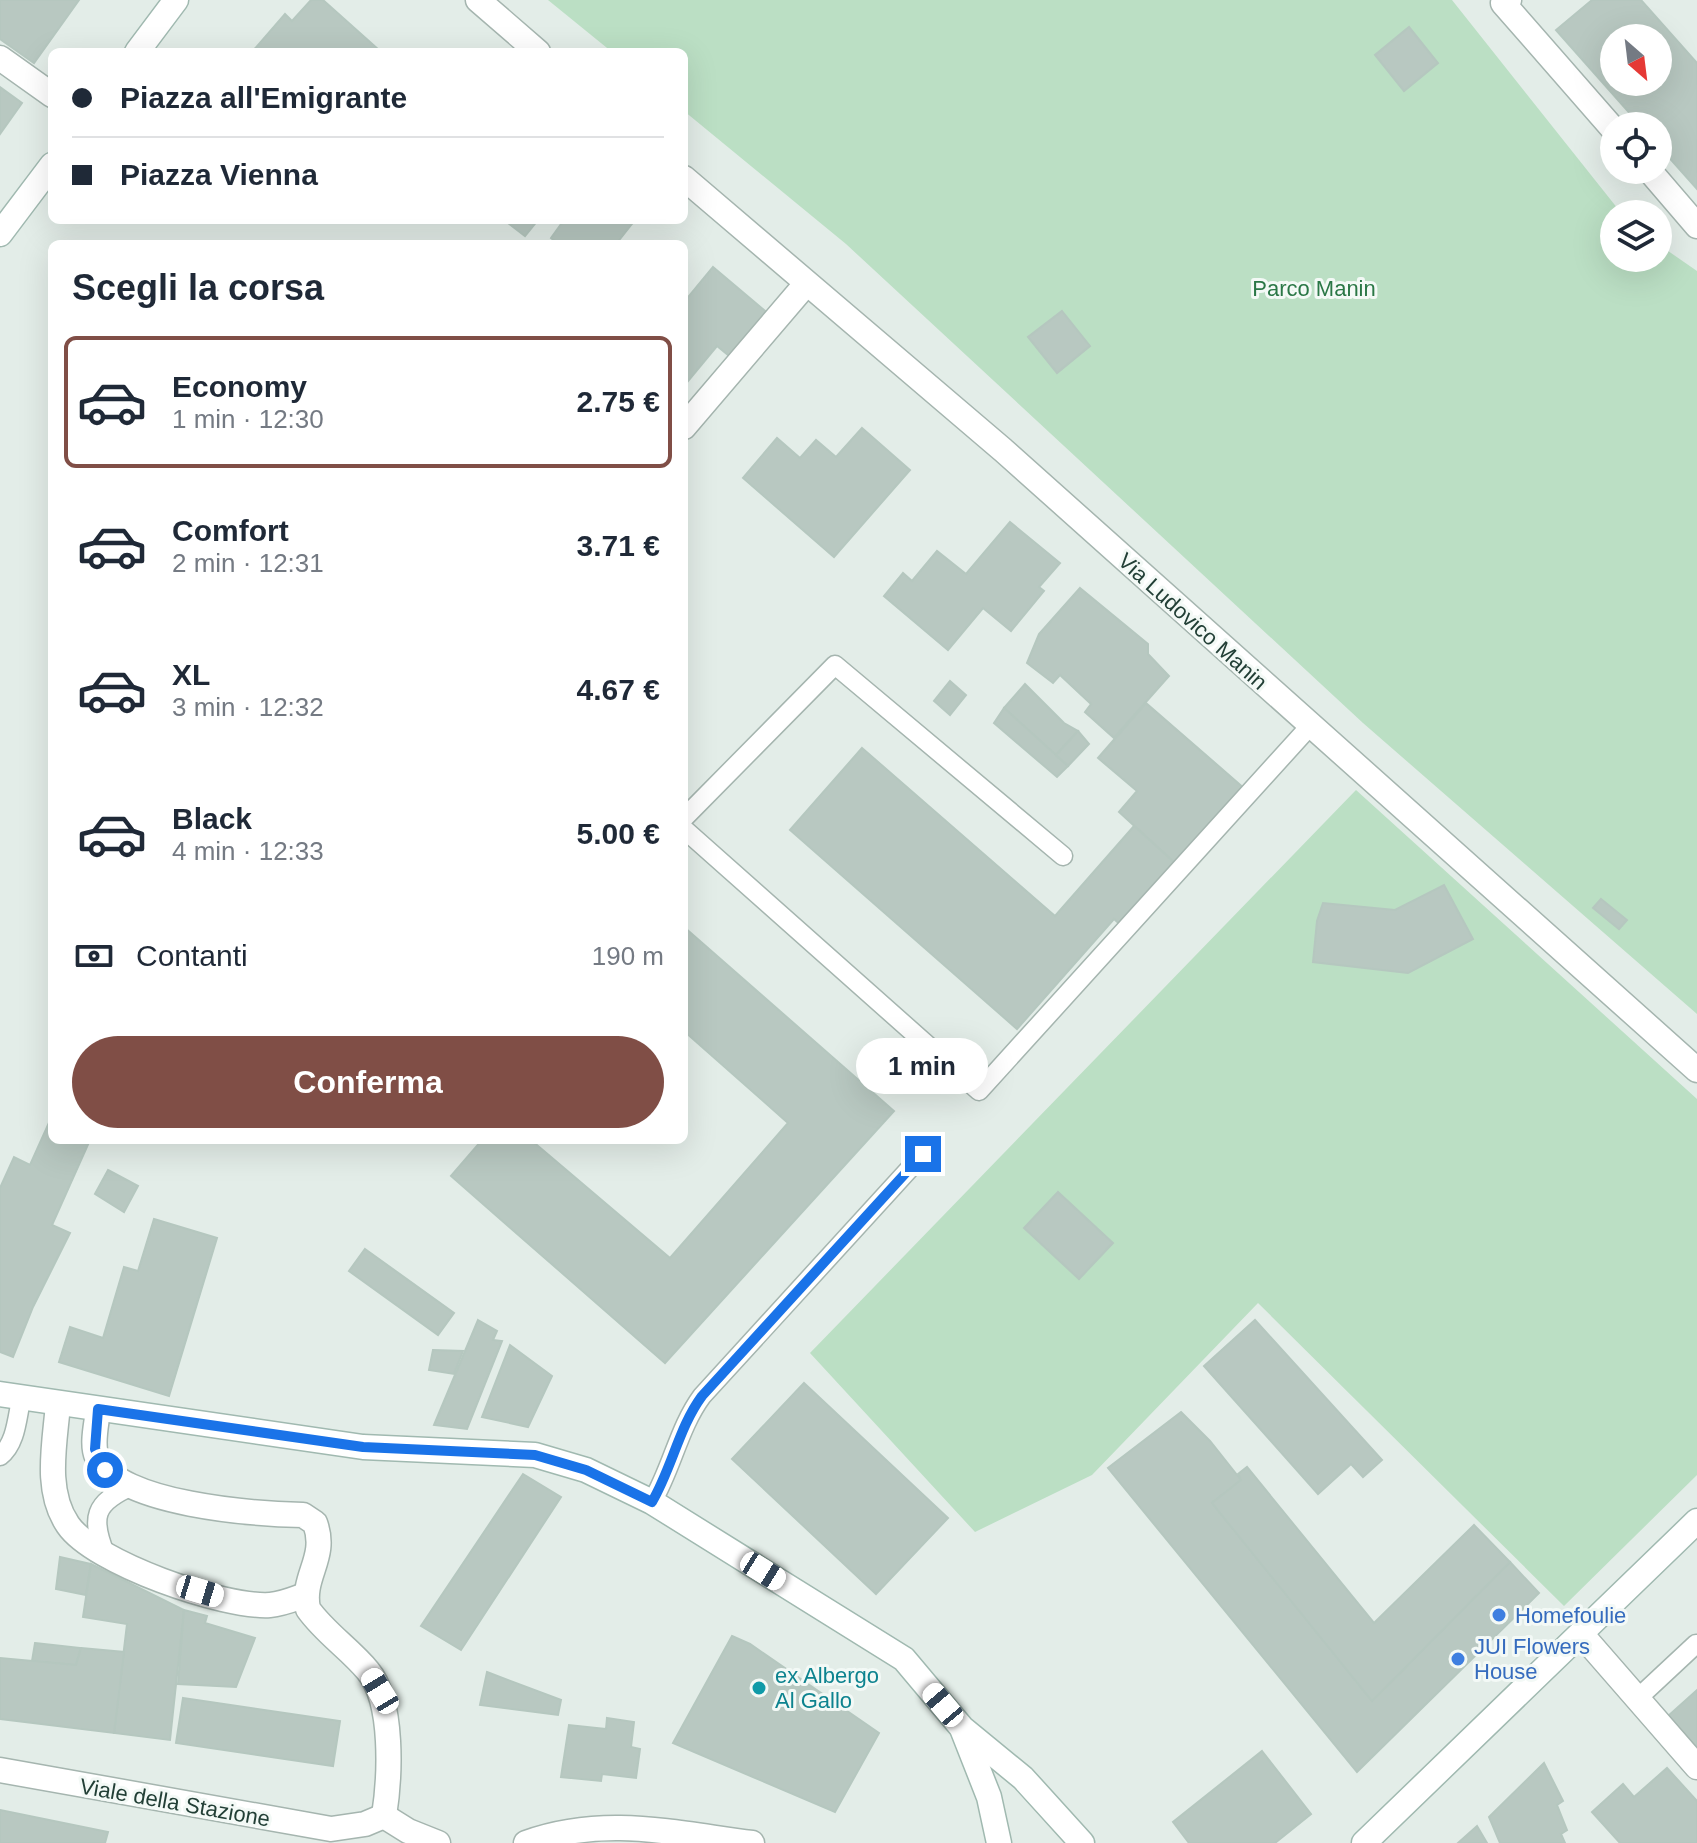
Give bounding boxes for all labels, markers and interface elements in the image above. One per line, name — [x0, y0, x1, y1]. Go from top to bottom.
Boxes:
north arrow — [1600, 24, 1672, 96]
map controls — [1600, 24, 1672, 272]
text: Piazza all'Emigrante — [120, 81, 407, 114]
button: locate — [1600, 112, 1672, 184]
text: Piazza Vienna — [120, 158, 318, 191]
button: layers — [1600, 200, 1672, 272]
text: Scegli la corsa — [72, 267, 324, 308]
park label: Parco Manin — [1252, 276, 1376, 301]
icon: car — [76, 366, 148, 438]
text: Economy — [172, 370, 307, 403]
text: 2.75 € — [577, 385, 660, 418]
text: 1 min · 12:30 — [172, 404, 324, 434]
icon: car — [76, 510, 148, 582]
text: Comfort — [172, 514, 289, 547]
text: 3.71 € — [577, 529, 660, 562]
text: 2 min · 12:31 — [172, 548, 324, 578]
street label: Via Ludovico Manin — [1113, 548, 1272, 695]
icon: car — [76, 654, 148, 726]
text: XL — [172, 658, 210, 691]
text: 4.67 € — [577, 673, 660, 706]
text: 3 min · 12:32 — [172, 692, 324, 722]
icon: car — [76, 798, 148, 870]
text: Black — [172, 802, 252, 835]
text: 5.00 € — [577, 817, 660, 850]
text: 4 min · 12:33 — [172, 836, 324, 866]
icon: cash — [72, 934, 116, 978]
text: Contanti — [136, 939, 248, 972]
text: 190 m — [592, 941, 664, 971]
button: Conferma — [72, 1036, 664, 1128]
callout: 1 min — [857, 1038, 989, 1094]
text: 1 min — [888, 1051, 956, 1081]
route end — [905, 1136, 941, 1172]
route start — [87, 1452, 123, 1488]
car — [736, 1548, 790, 1594]
car — [174, 1573, 226, 1609]
place label: Homefoulie — [1515, 1603, 1626, 1628]
marker: Homefoulie — [1490, 1606, 1508, 1624]
place label: JUI Flowers House — [1474, 1634, 1590, 1684]
marker: JUI Flowers House — [1449, 1650, 1467, 1668]
place label: ex Albergo Al Gallo — [775, 1663, 879, 1713]
car — [357, 1664, 403, 1718]
marker: ex Albergo Al Gallo — [750, 1679, 768, 1697]
car — [918, 1679, 968, 1731]
street label: Viale della Stazione — [78, 1773, 272, 1832]

